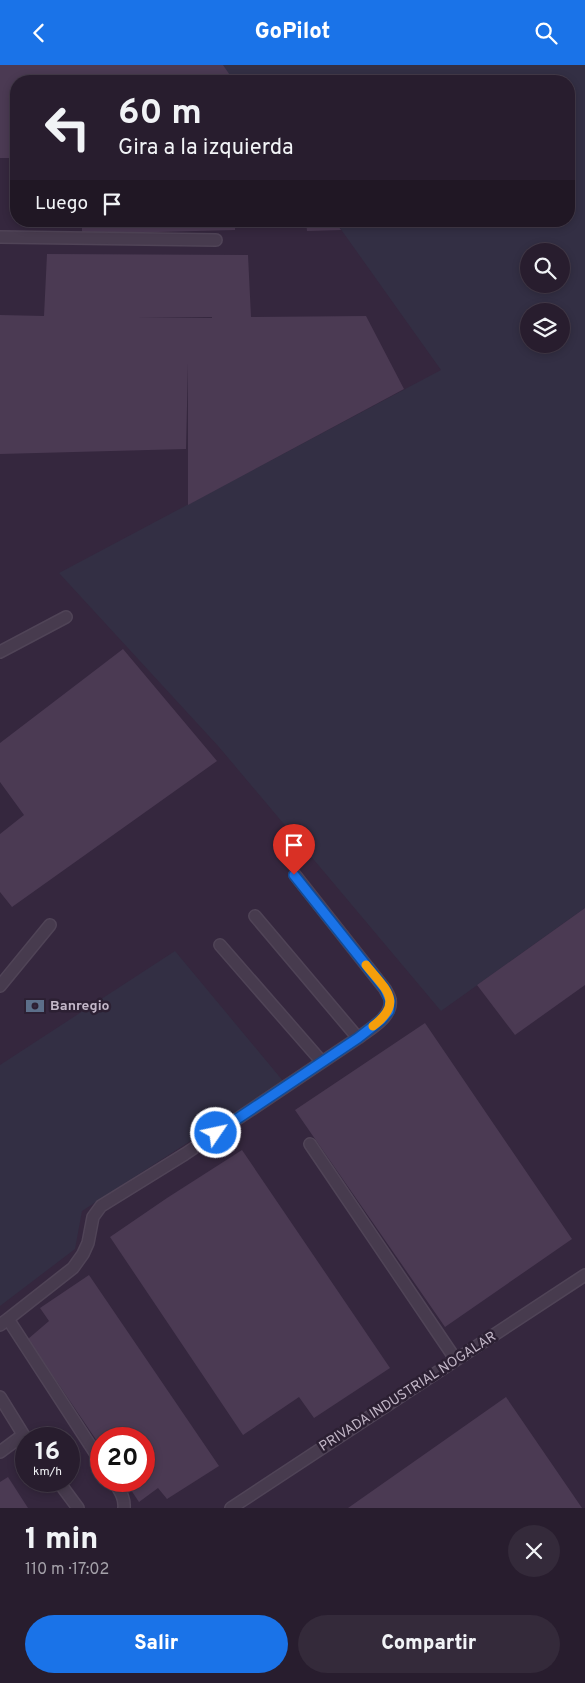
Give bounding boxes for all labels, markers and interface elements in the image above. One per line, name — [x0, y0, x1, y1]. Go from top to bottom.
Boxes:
icon: back — [25, 19, 53, 47]
text: GoPilot — [255, 19, 330, 46]
icon: search — [532, 19, 560, 47]
text: 60 m — [118, 92, 202, 136]
icon: left — [35, 95, 100, 160]
text: Gira a la izquierda — [118, 135, 294, 162]
icon: arrive — [98, 190, 126, 218]
text: Luego — [35, 192, 88, 216]
map controls — [520, 243, 570, 353]
button: search — [520, 243, 570, 293]
button: layers — [520, 303, 570, 353]
pin — [273, 824, 315, 875]
icon: arrive — [280, 831, 308, 859]
bank icon: Banregio — [24, 995, 46, 1017]
place label: Banregio — [50, 998, 110, 1015]
position arrow — [189, 1106, 241, 1158]
street label: PRIVADA INDUSTRIAL NOGALAR — [316, 1328, 500, 1456]
speed limit sign: 20 — [90, 1427, 155, 1492]
text: 16 — [35, 1437, 60, 1469]
text: km/h — [33, 1464, 62, 1480]
text: 1 min — [25, 1522, 98, 1559]
button: close — [508, 1525, 560, 1577]
text: 110 m · 17:02 — [25, 1560, 109, 1580]
button: Salir — [25, 1615, 288, 1673]
button: Compartir — [298, 1615, 560, 1673]

